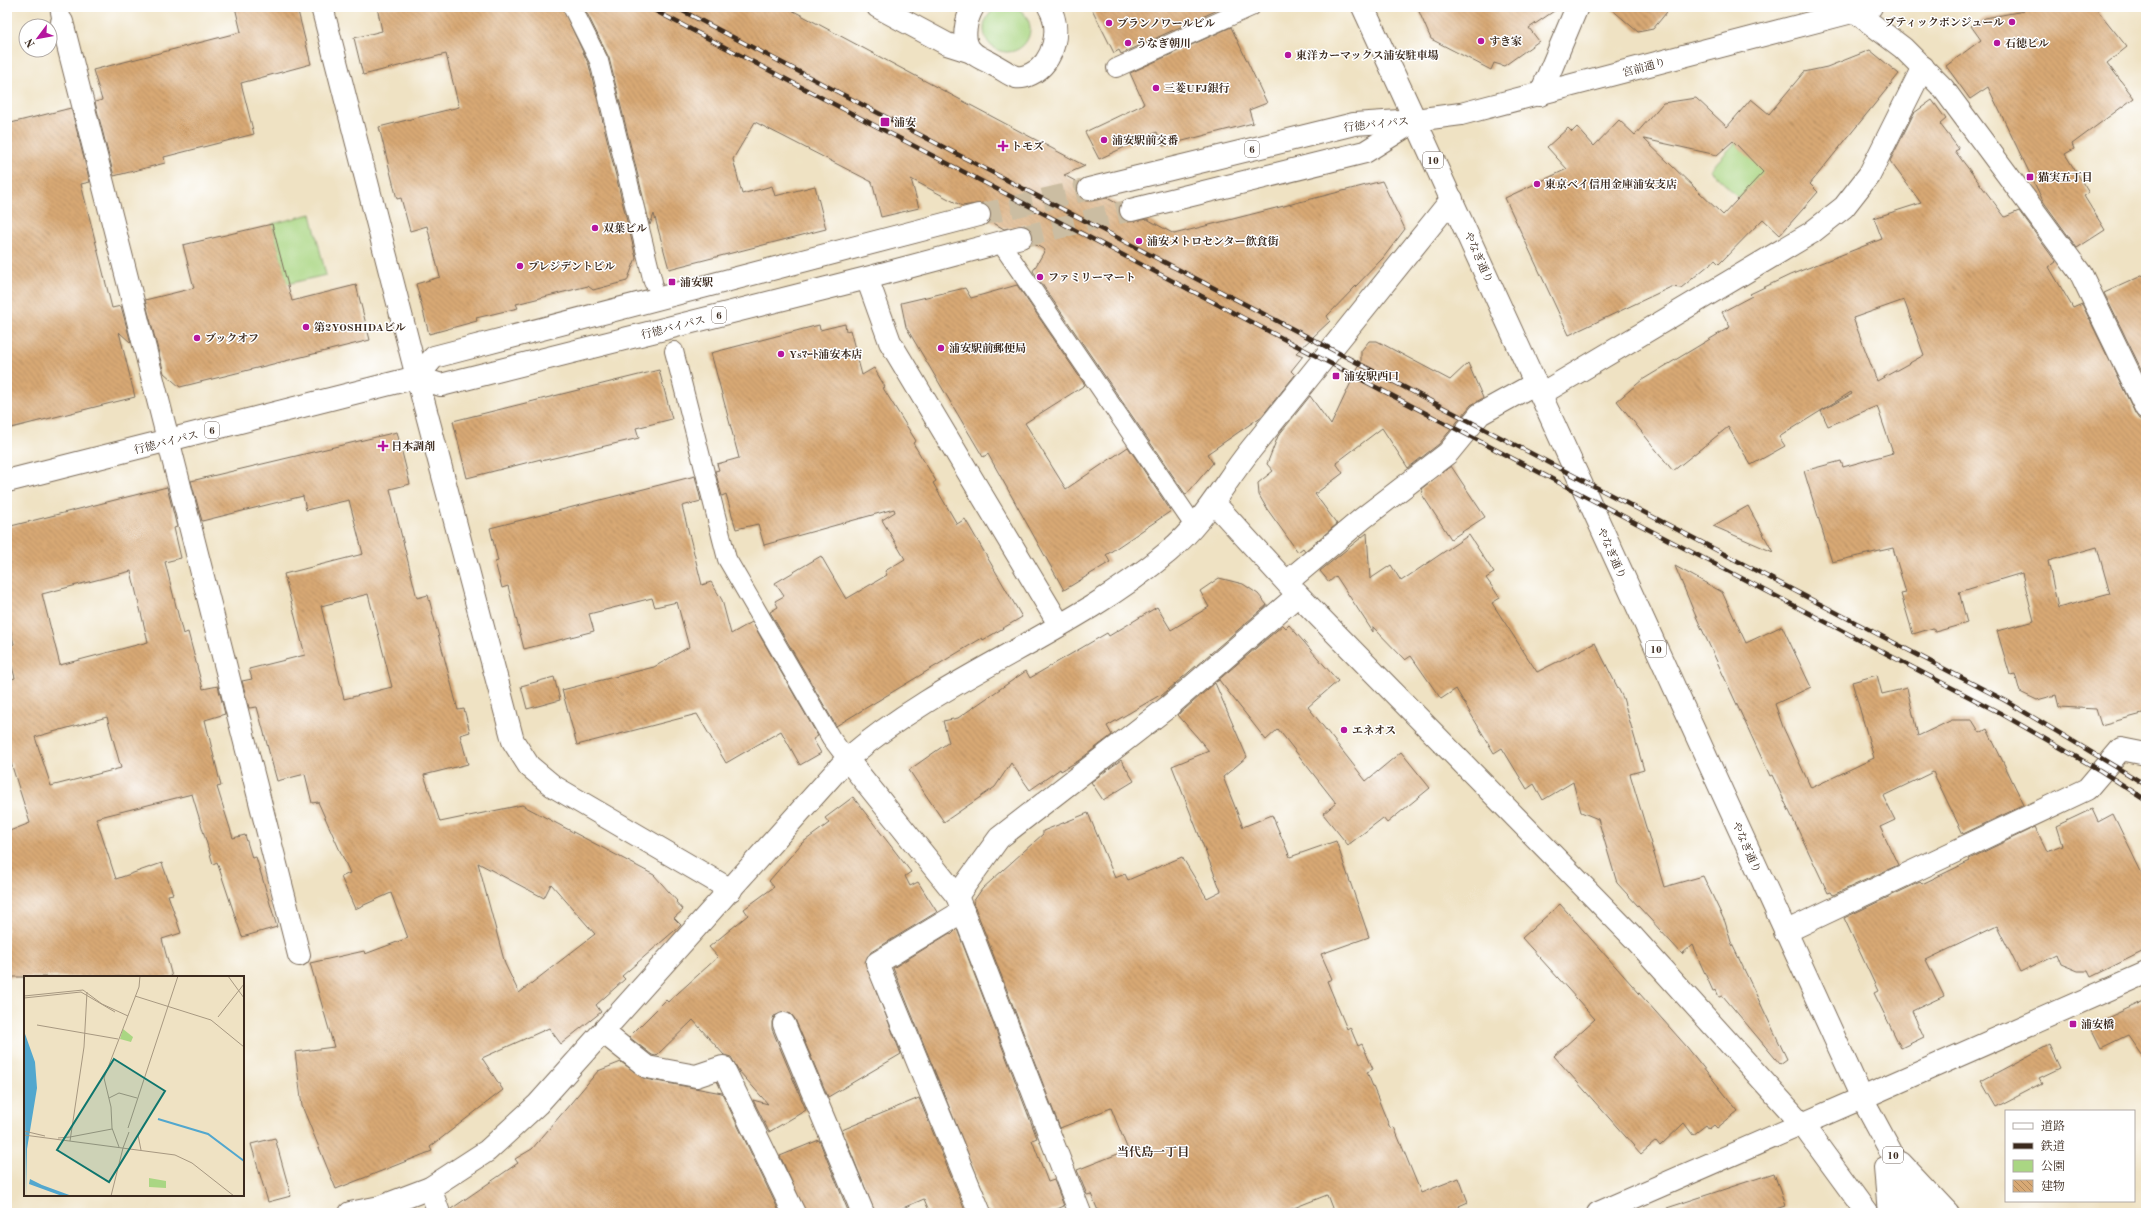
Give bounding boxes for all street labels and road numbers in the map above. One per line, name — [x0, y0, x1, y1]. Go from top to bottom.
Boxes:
street label: 宮前通り — [1621, 56, 1667, 79]
street label: 行徳バイパス — [1343, 115, 1409, 134]
road number: 6 — [1245, 141, 1259, 157]
road number: 10 — [1423, 152, 1443, 168]
street label: やなぎ通り — [1461, 229, 1496, 285]
road number: 6 — [712, 307, 726, 323]
street label: 行徳バイパス — [640, 313, 707, 342]
road number: 6 — [205, 422, 219, 438]
street label: 行徳バイパス — [133, 428, 200, 457]
street label: やなぎ通り — [1594, 525, 1629, 581]
road number: 10 — [1646, 641, 1666, 657]
street label: やなぎ通り — [1729, 819, 1764, 875]
road number: 10 — [1883, 1147, 1903, 1163]

